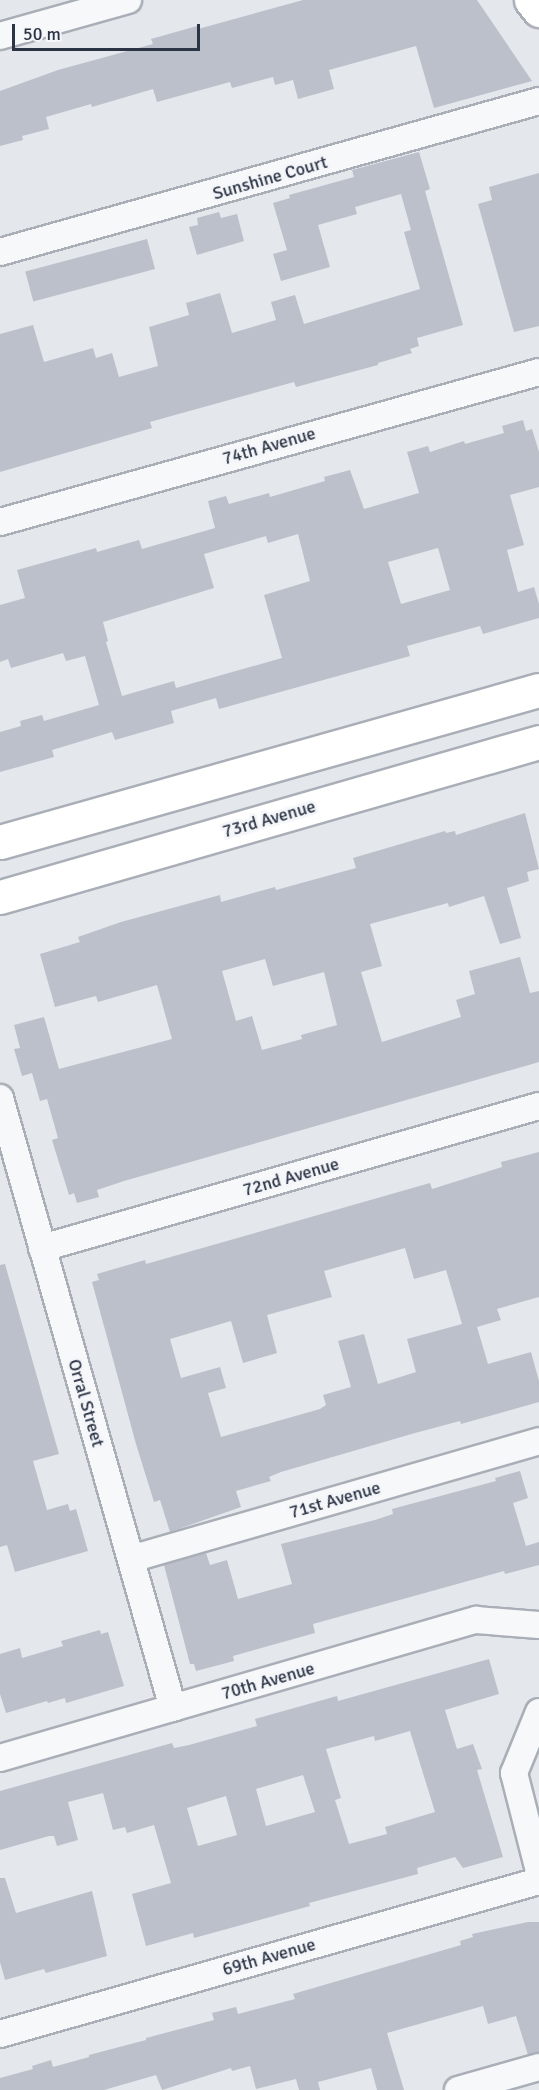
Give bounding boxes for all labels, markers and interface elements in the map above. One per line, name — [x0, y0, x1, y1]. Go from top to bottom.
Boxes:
scale bar — [15, 12, 202, 50]
text: 50 m — [23, 23, 61, 45]
street label: Sunshine Court — [210, 151, 330, 205]
street label: 74th Avenue — [220, 422, 318, 470]
street label: 73rd Avenue — [220, 795, 318, 843]
street label: 72nd Avenue — [240, 1153, 342, 1201]
street label: Orral Street — [63, 1357, 109, 1449]
street label: 71st Avenue — [287, 1477, 383, 1523]
street label: 70th Avenue — [219, 1657, 317, 1705]
street label: 69th Avenue — [220, 1933, 318, 1981]

